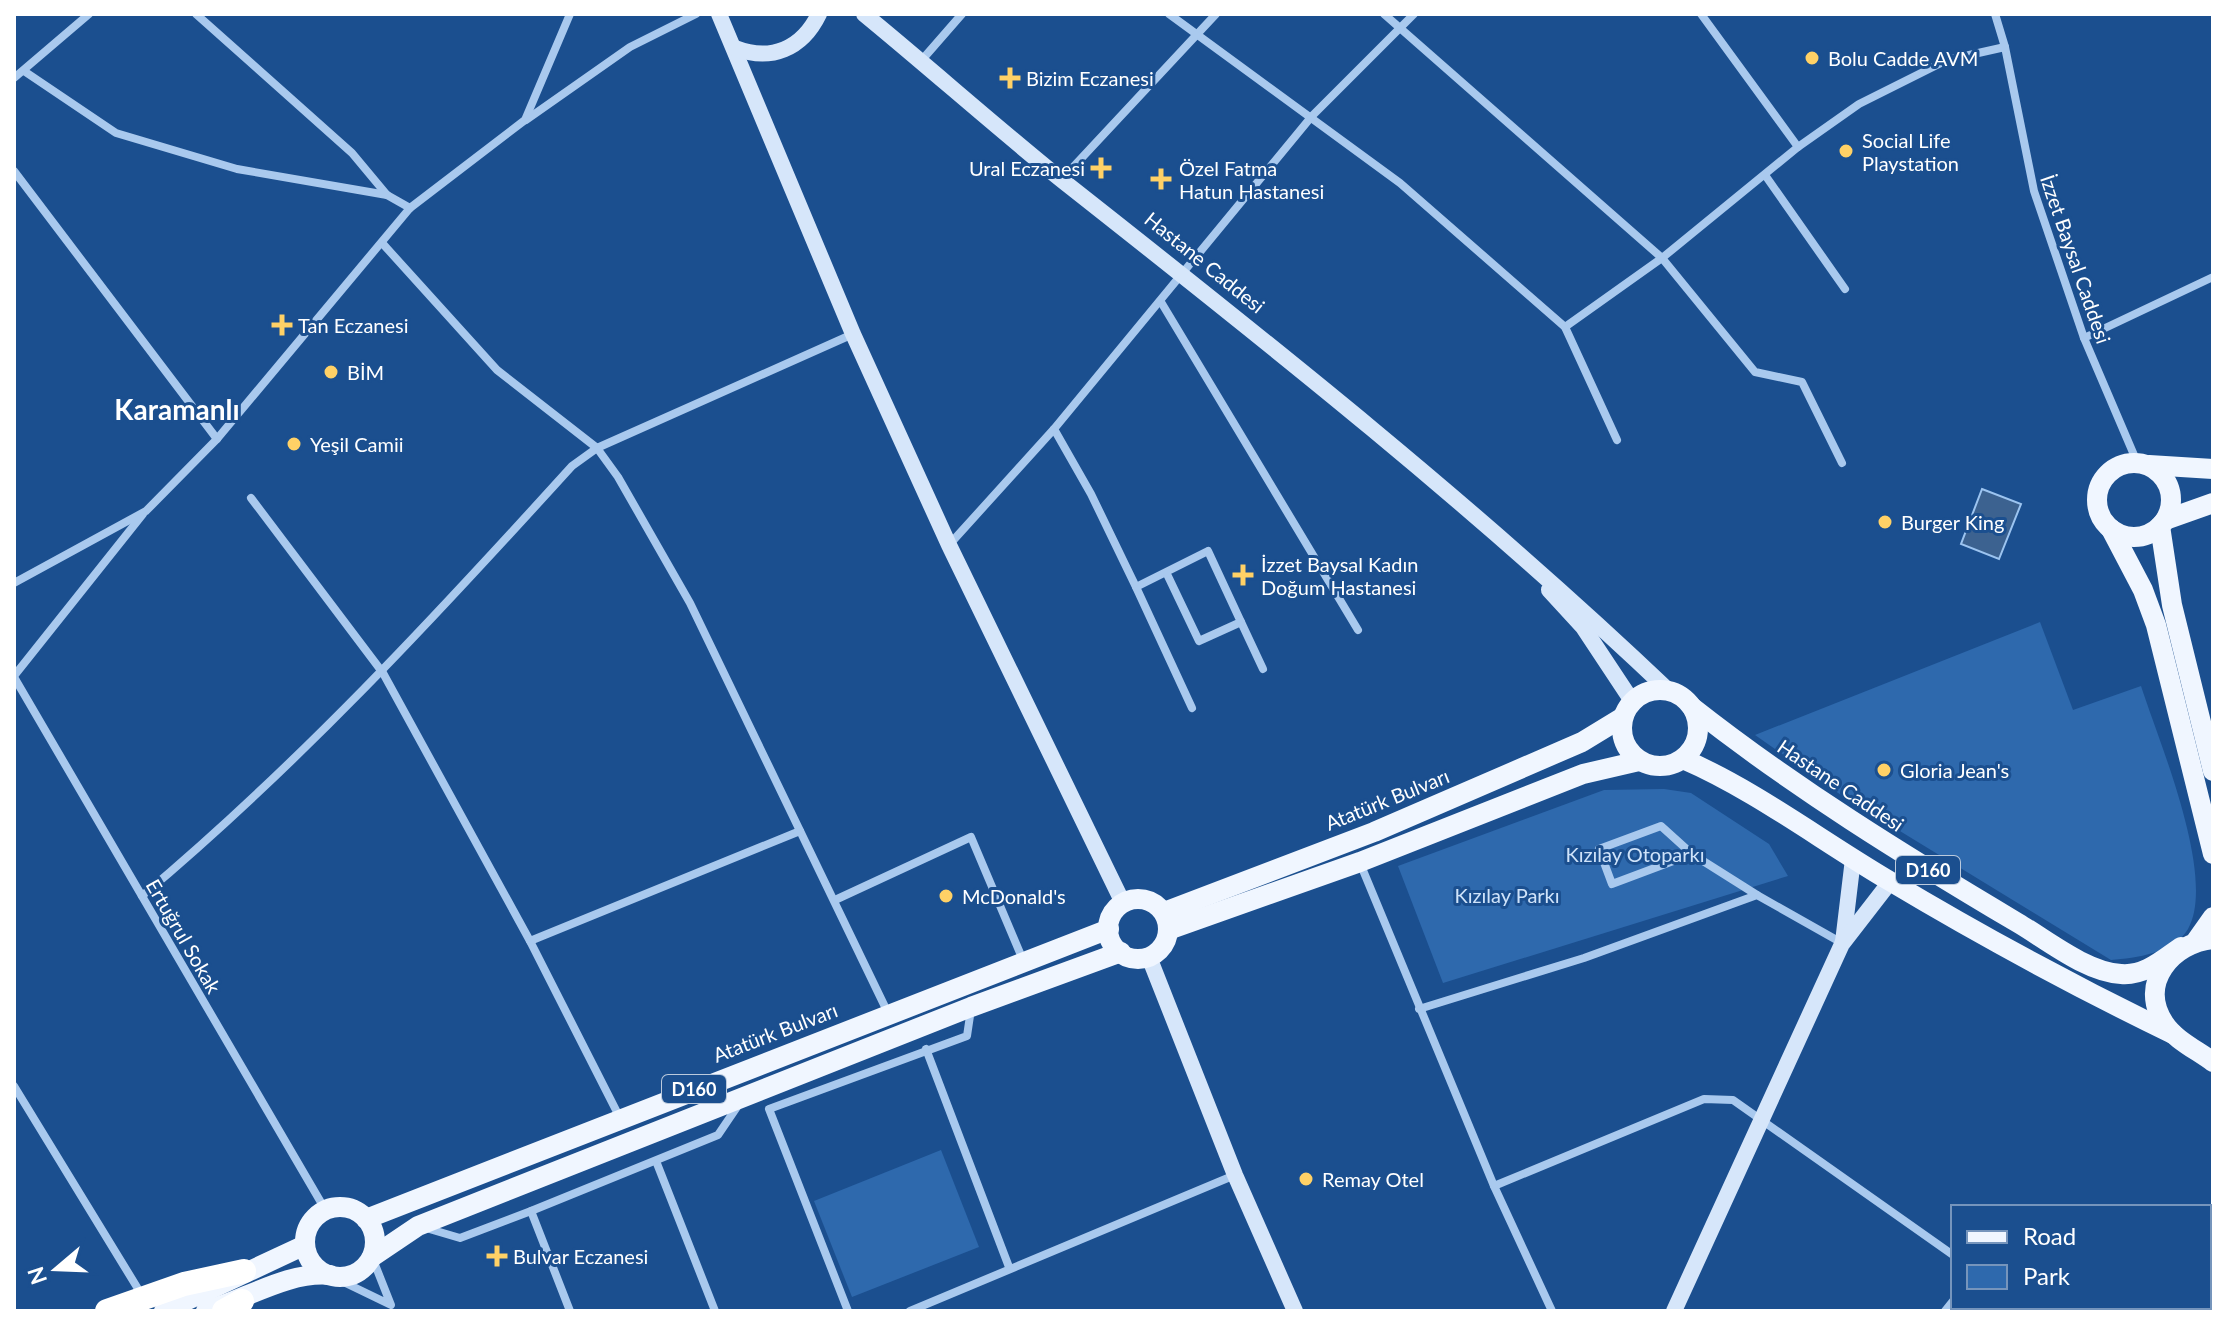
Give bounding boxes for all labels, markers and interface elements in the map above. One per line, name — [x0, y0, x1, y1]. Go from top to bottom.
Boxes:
place label: Bolu Cadde AVM — [1828, 46, 1978, 70]
marker: Bolu Cadde AVM — [1803, 49, 1821, 67]
place label: Bizim Eczanesi — [1026, 66, 1154, 90]
marker: Bizim Eczanesi — [1001, 69, 1019, 87]
place label: Social Life Playstation — [1862, 128, 1959, 175]
marker: Social Life Playstation — [1837, 142, 1855, 160]
place label: Ural Eczanesi — [969, 156, 1085, 180]
place label: Özel Fatma Hatun Hastanesi — [1179, 156, 1324, 203]
marker: Ural Eczanesi — [1092, 159, 1110, 177]
marker: Özel Fatma Hatun Hastanesi — [1150, 168, 1172, 190]
street label: İzzet Baysal Caddesi — [2036, 172, 2116, 346]
street label: Hastane Caddesi — [1140, 206, 1270, 318]
place label: Tan Eczanesi — [298, 313, 409, 337]
marker: Tan Eczanesi — [273, 316, 291, 334]
place label: BİM — [347, 360, 384, 384]
marker: BİM — [322, 363, 340, 381]
district label: Karamanlı — [114, 392, 240, 426]
place label: Yeşil Camii — [310, 432, 404, 456]
marker: Yeşil Camii — [285, 435, 303, 453]
place label: Burger King — [1901, 510, 2004, 534]
marker: Burger King — [1876, 513, 1894, 531]
place label: İzzet Baysal Kadın Doğum Hastanesi — [1261, 552, 1418, 599]
marker: İzzet Baysal Kadın Doğum Hastanesi — [1232, 564, 1254, 586]
street label: Hastane Caddesi — [1773, 734, 1909, 836]
place label: Gloria Jean's — [1900, 758, 2009, 782]
marker: Gloria Jean's — [1875, 761, 1893, 779]
street label: Atatürk Bulvarı — [1322, 763, 1452, 835]
park label: Kızılay Otoparkı — [1565, 842, 1705, 866]
road number: D160 — [1896, 856, 1960, 884]
street label: Ertuğrul Sokak — [142, 875, 227, 998]
park label: Kızılay Parkı — [1454, 883, 1560, 907]
place label: McDonald's — [962, 884, 1066, 908]
marker: McDonald's — [937, 887, 955, 905]
street label: Atatürk Bulvarı — [709, 997, 841, 1067]
road number: D160 — [662, 1075, 726, 1103]
place label: Remay Otel — [1322, 1167, 1424, 1191]
marker: Remay Otel — [1297, 1170, 1315, 1188]
legend — [1951, 1205, 2211, 1309]
text: Road — [2023, 1221, 2076, 1250]
north arrow — [16, 1229, 96, 1309]
place label: Bulvar Eczanesi — [513, 1244, 648, 1268]
marker: Bulvar Eczanesi — [488, 1247, 506, 1265]
text: Park — [2023, 1261, 2071, 1290]
text: N — [21, 1263, 52, 1288]

